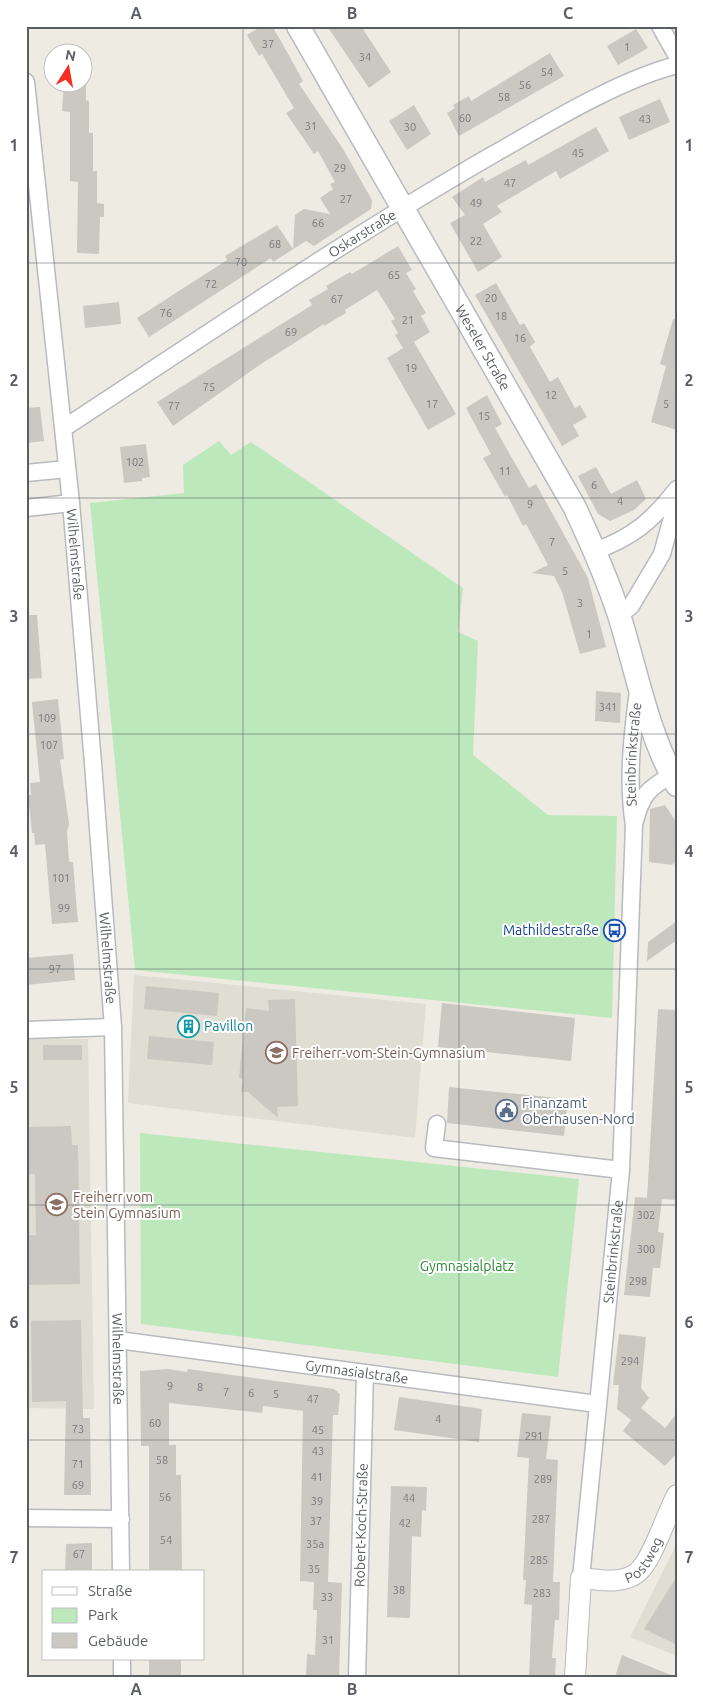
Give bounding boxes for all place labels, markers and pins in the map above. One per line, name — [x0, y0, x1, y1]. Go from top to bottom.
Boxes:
bus stop icon: Mathildestraße — [603, 918, 627, 942]
place label: Mathildestraße — [503, 922, 599, 938]
building icon: Pavillon — [176, 1014, 200, 1038]
place label: Pavillon — [204, 1018, 253, 1034]
school or university icon: Freiherr-vom-Stein-Gymnasium — [264, 1041, 288, 1065]
place label: Freiherr-vom-Stein-Gymnasium — [292, 1045, 486, 1061]
place label: Finanzamt Oberhausen-Nord — [522, 1095, 635, 1127]
public building icon: Finanzamt Oberhausen-Nord — [494, 1099, 518, 1123]
place label: Freiherr vom Stein Gymnasium — [73, 1189, 181, 1221]
school or university icon: Freiherr vom Stein Gymnasium — [45, 1193, 69, 1217]

